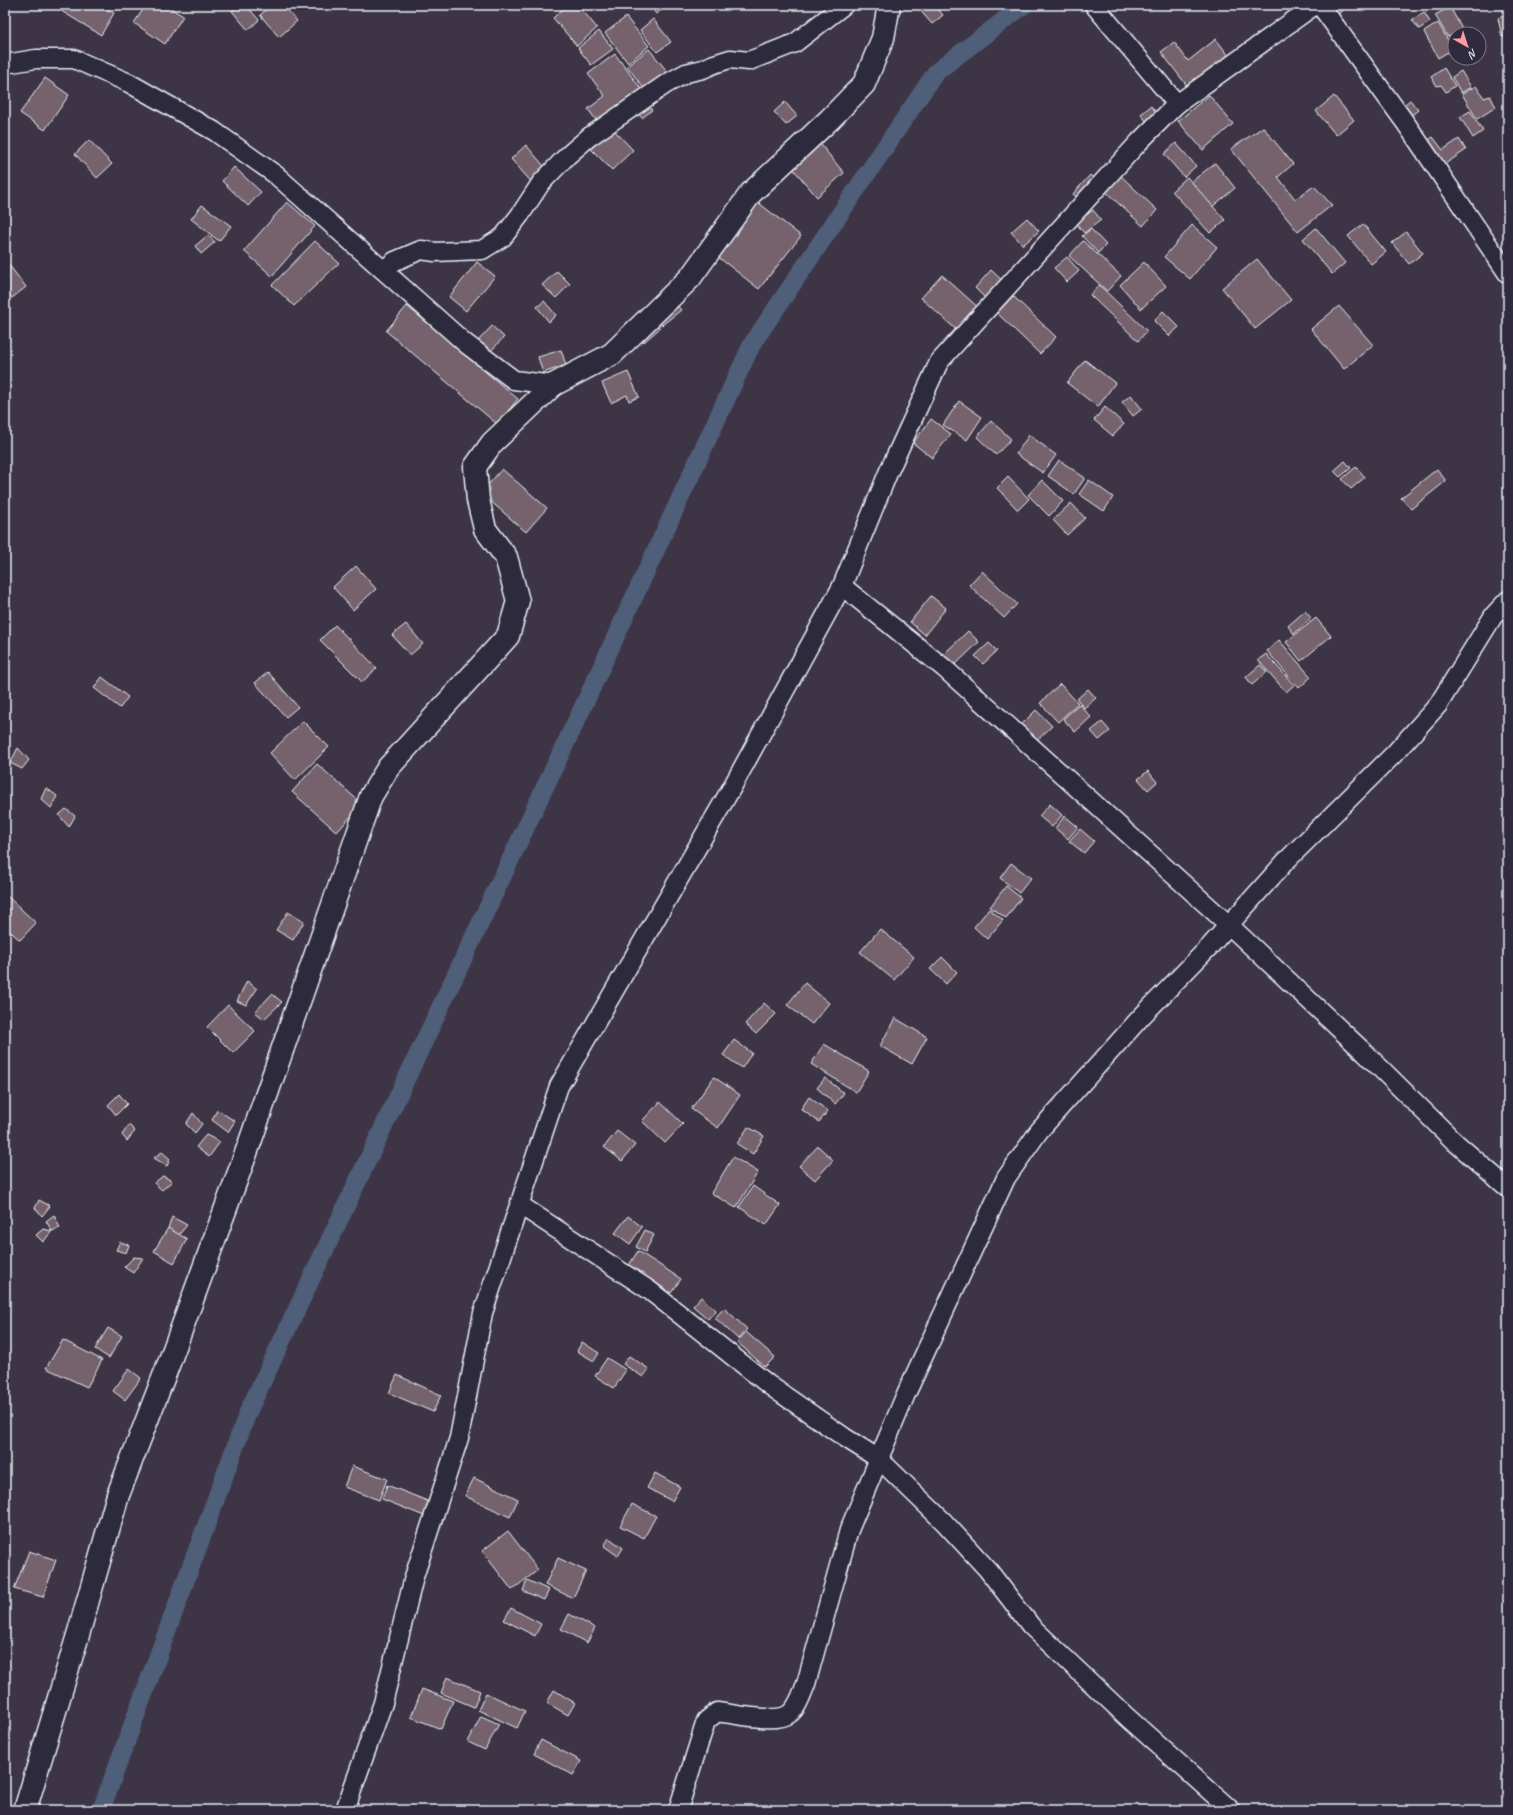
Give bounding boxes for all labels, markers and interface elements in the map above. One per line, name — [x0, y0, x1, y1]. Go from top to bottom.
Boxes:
north arrow — [1447, 26, 1487, 66]
text: N — [1465, 46, 1480, 63]

